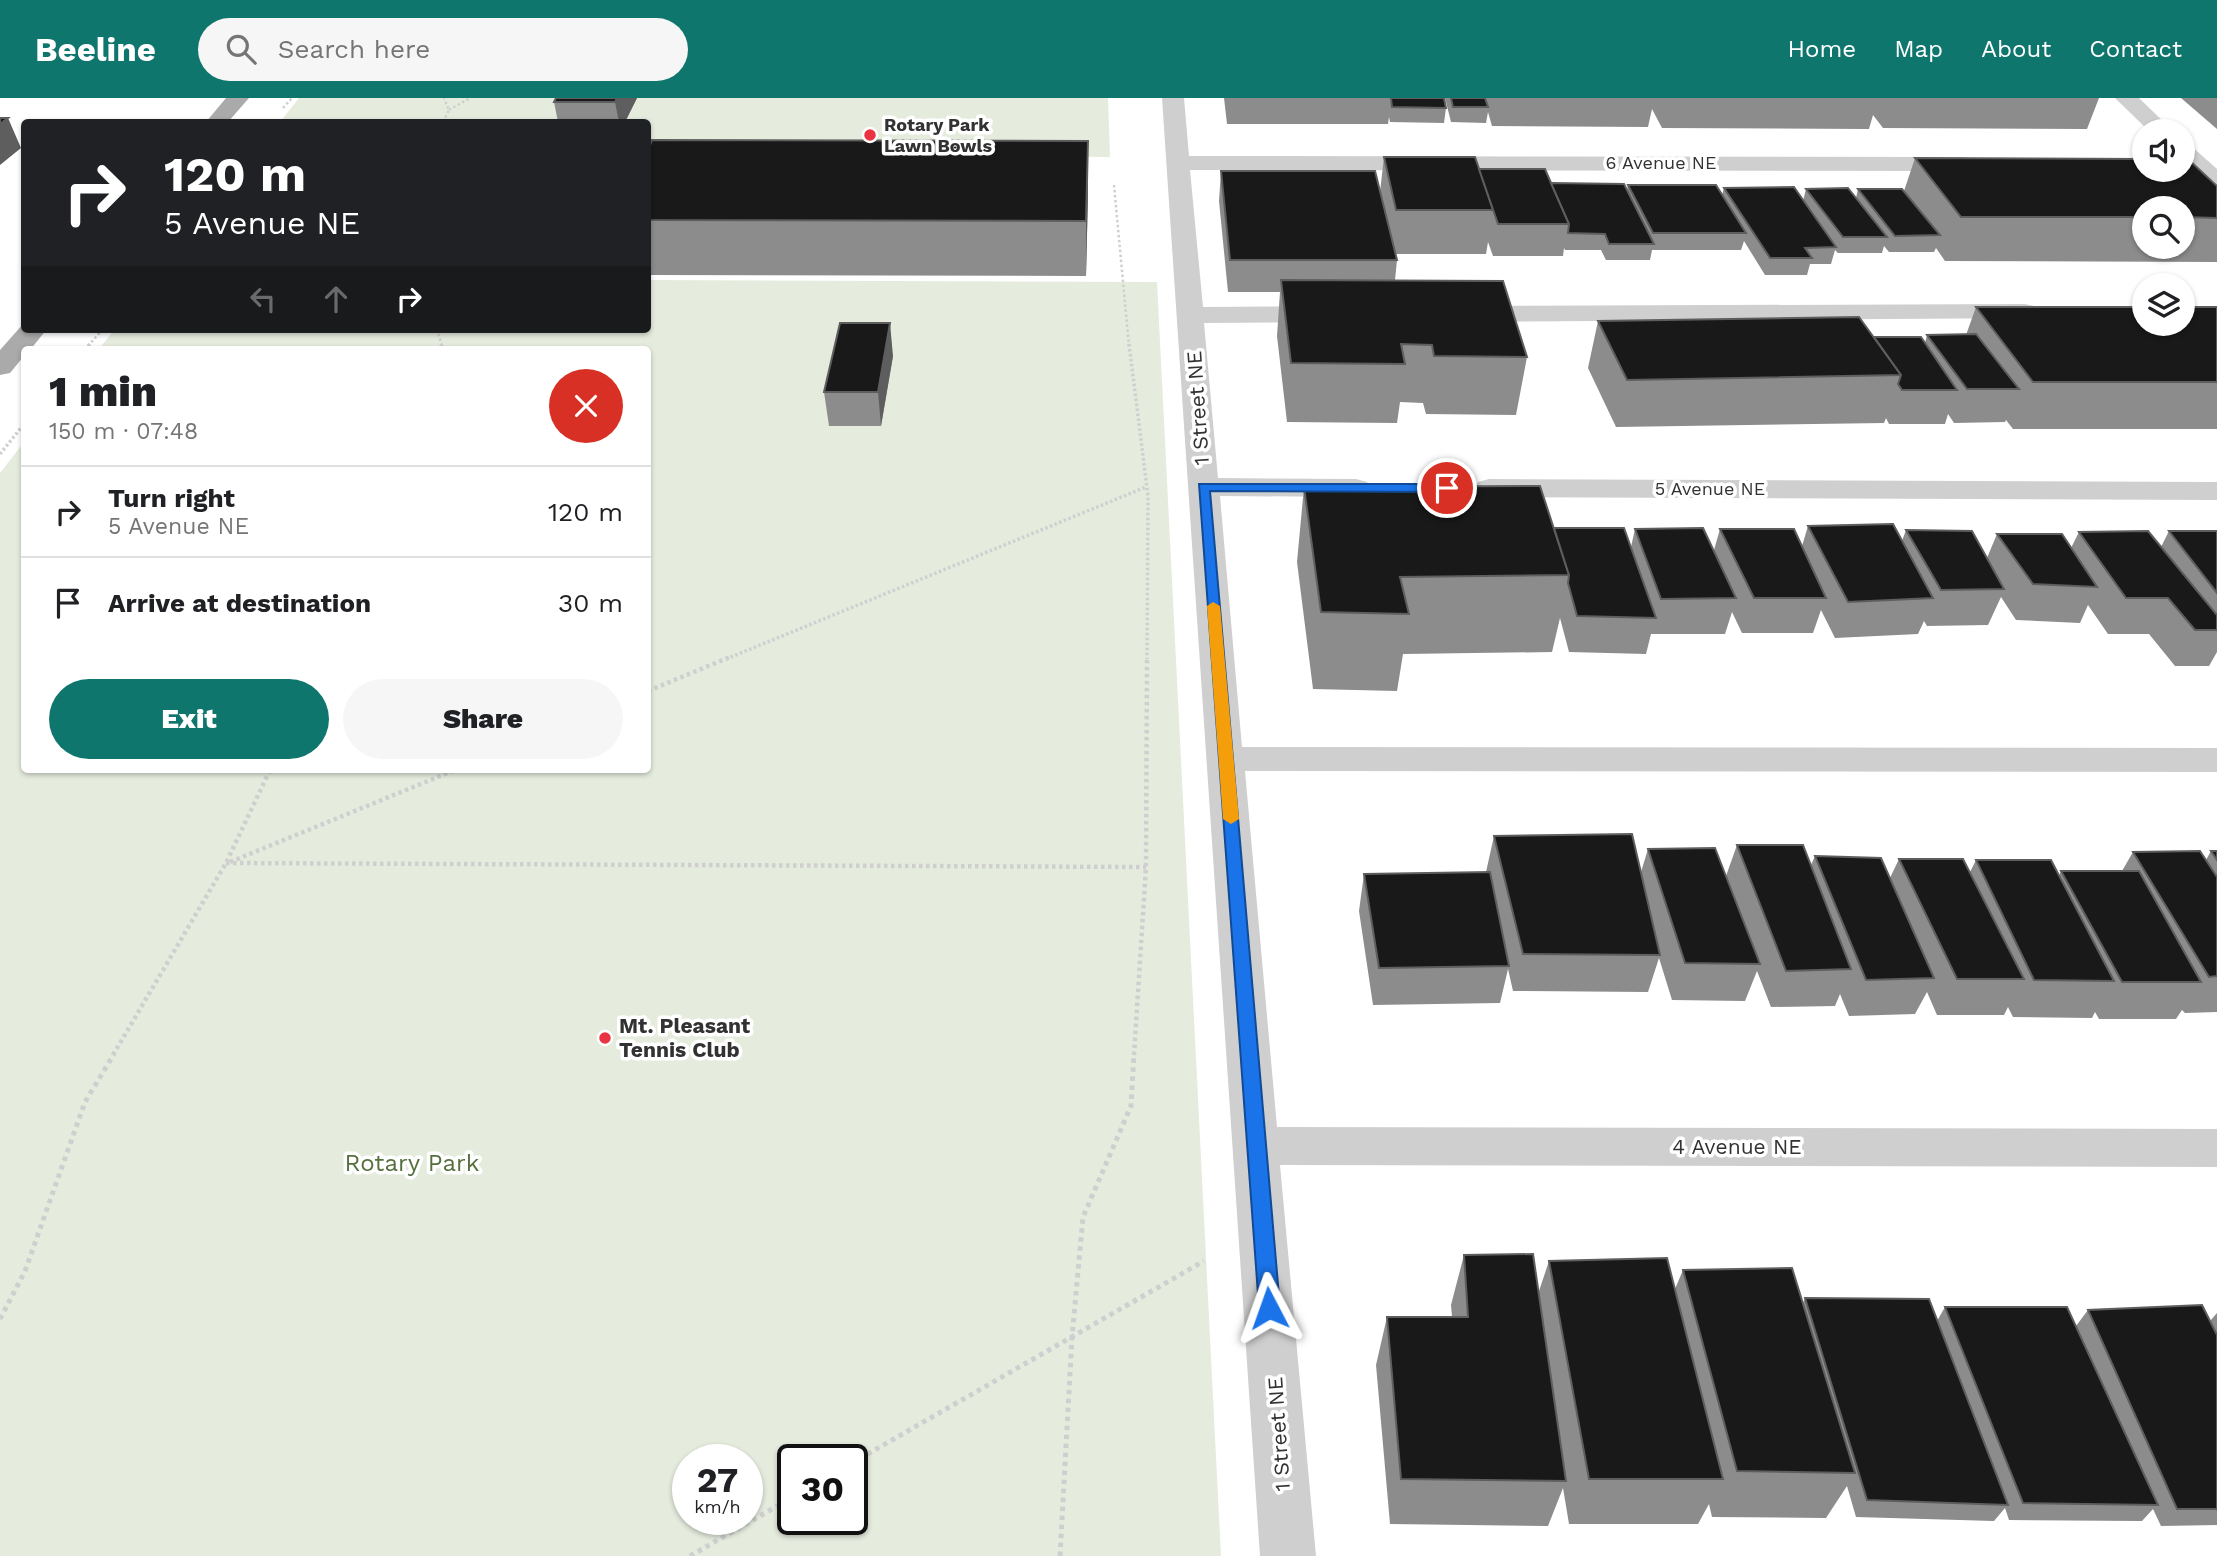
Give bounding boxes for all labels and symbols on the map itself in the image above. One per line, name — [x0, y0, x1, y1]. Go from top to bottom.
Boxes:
place label: Rotary Park Lawn Bowls — [884, 114, 992, 156]
marker: Rotary Park Lawn Bowls — [862, 127, 878, 143]
street label: 6 Avenue NE — [1606, 152, 1716, 173]
street label: 1 Street NE — [1181, 350, 1214, 466]
pin — [1417, 458, 1477, 518]
street label: 5 Avenue NE — [1655, 478, 1765, 499]
place label: Mt. Pleasant Tennis Club — [619, 1013, 750, 1062]
marker: Mt. Pleasant Tennis Club — [597, 1030, 613, 1046]
street label: 4 Avenue NE — [1672, 1134, 1802, 1159]
park label: Rotary Park — [345, 1149, 480, 1177]
position arrow — [1232, 1271, 1306, 1345]
street label: 1 Street NE — [1262, 1376, 1295, 1492]
speed limit sign: 30 — [777, 1444, 868, 1535]

